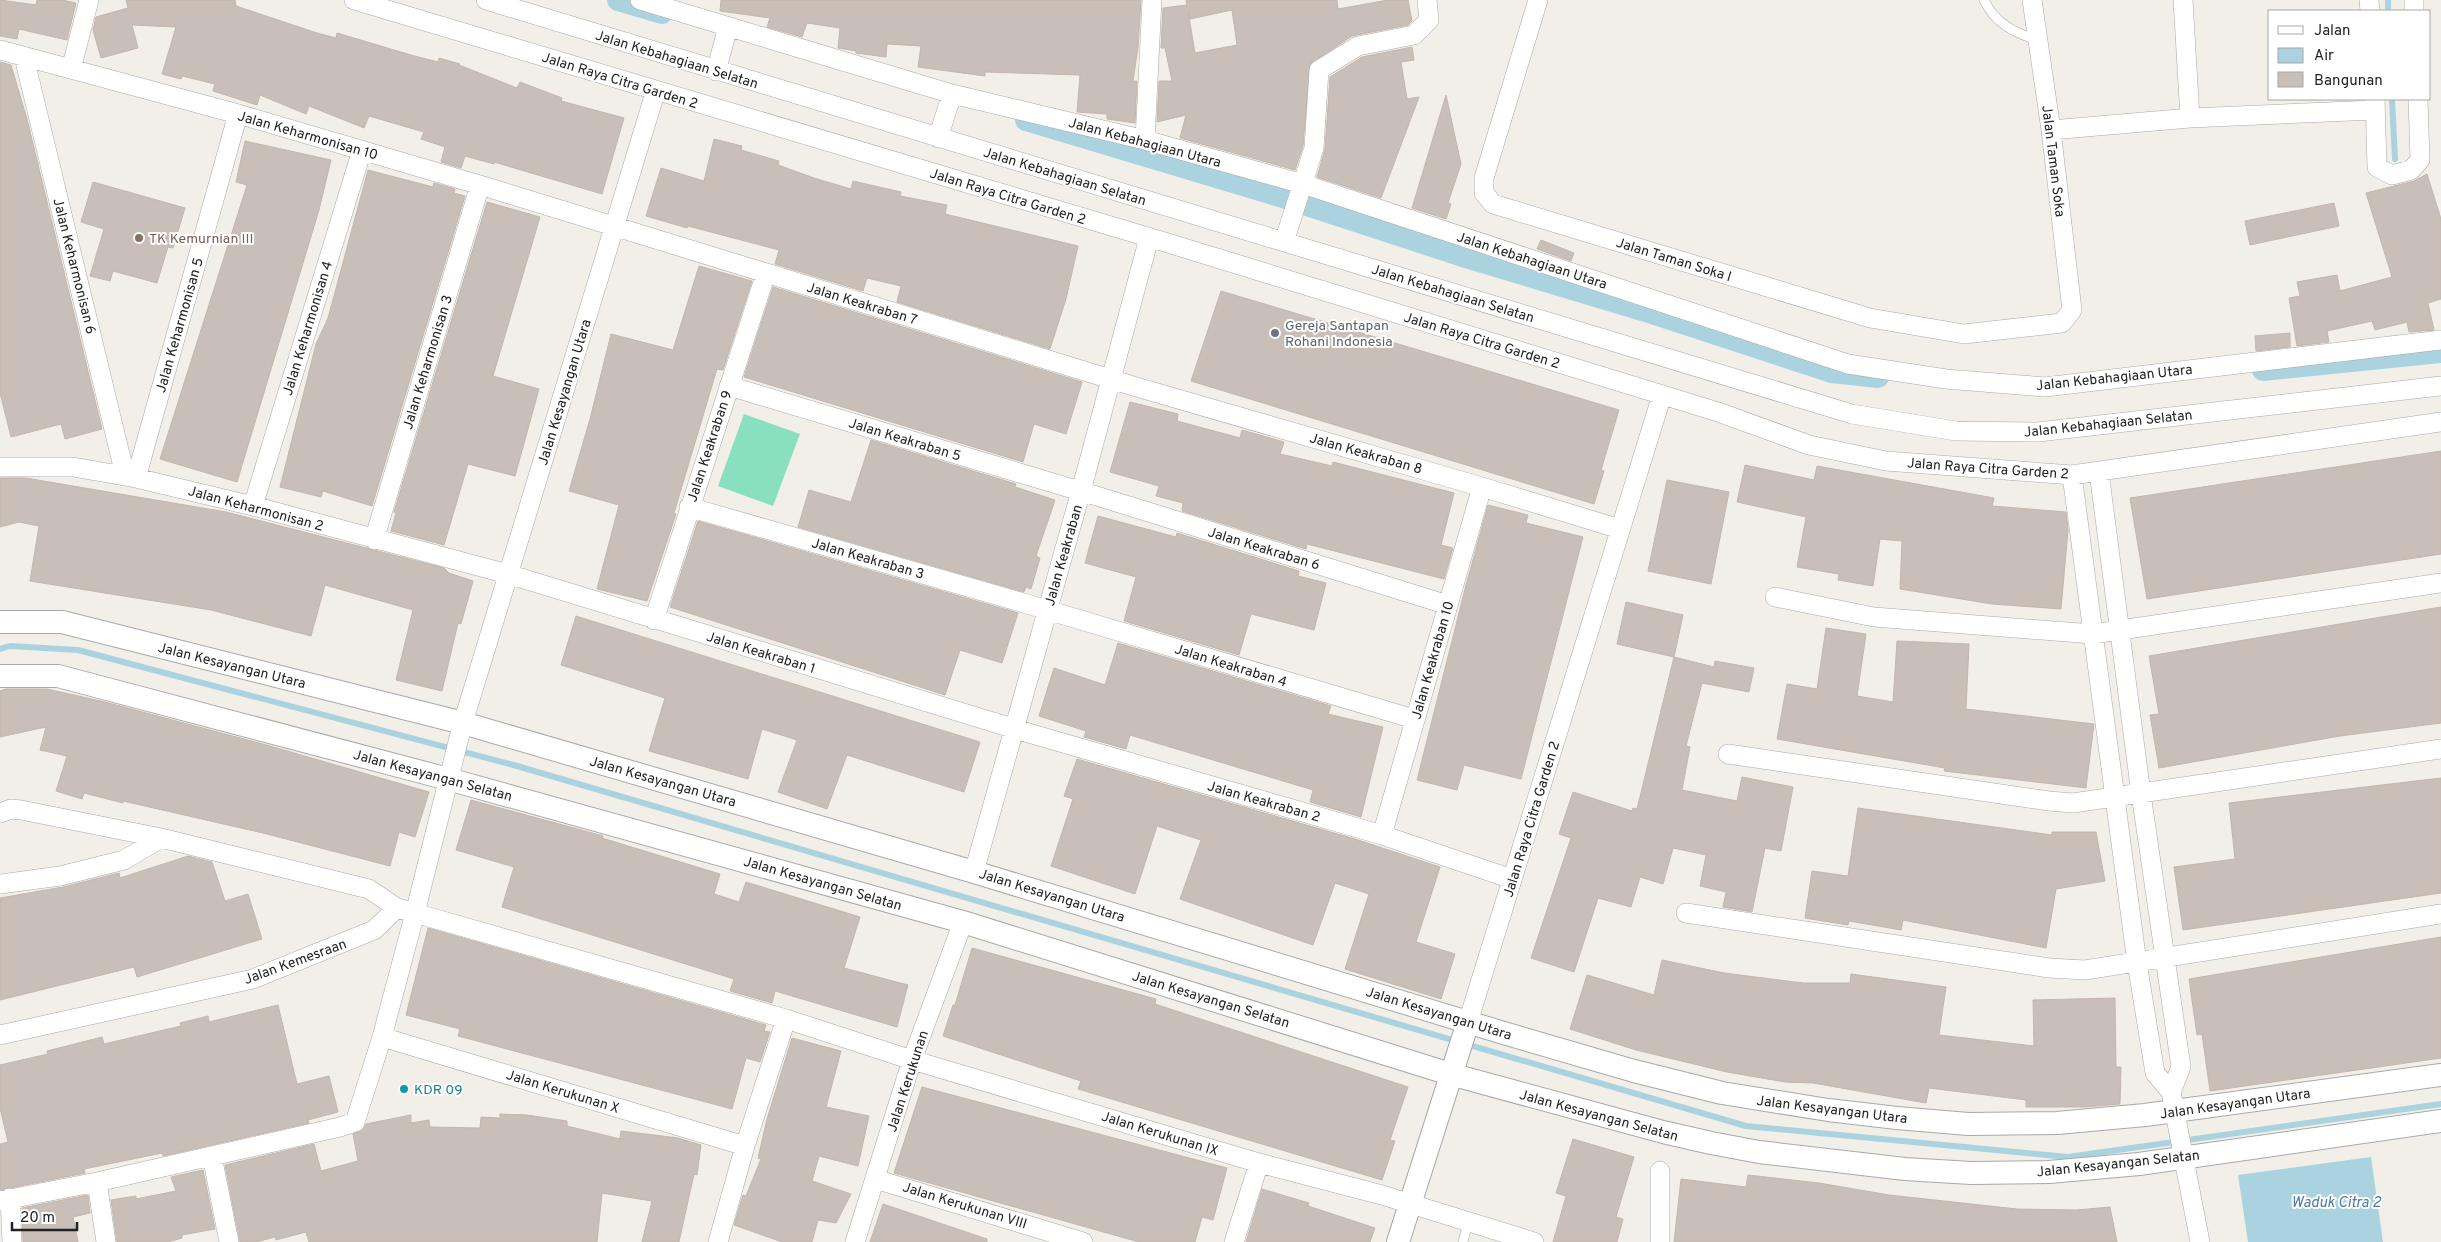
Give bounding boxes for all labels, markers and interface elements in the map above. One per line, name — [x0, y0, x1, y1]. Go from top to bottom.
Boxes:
legend — [2268, 10, 2431, 100]
text: Jalan — [2314, 22, 2351, 41]
street label: Jalan Kebahagiaan Selatan — [593, 28, 760, 93]
text: Air — [2314, 47, 2334, 66]
street label: Jalan Raya Citra Garden 2 — [539, 50, 700, 113]
text: Bangunan — [2314, 72, 2383, 91]
street label: Jalan Taman Soka — [2037, 104, 2068, 218]
street label: Jalan Keharmonisan 10 — [235, 108, 380, 165]
street label: Jalan Kebahagiaan Utara — [1066, 115, 1223, 172]
street label: Jalan Kebahagiaan Selatan — [981, 145, 1148, 210]
street label: Jalan Raya Citra Garden 2 — [927, 166, 1088, 229]
street label: Jalan Keharmonisan 6 — [48, 197, 99, 336]
street label: Jalan Kebahagiaan Utara — [1454, 229, 1609, 294]
place label: TK Kemurnian III — [149, 231, 253, 248]
marker: TK Kemurnian III — [133, 232, 145, 244]
street label: Jalan Taman Soka I — [1614, 235, 1733, 286]
street label: Jalan Keharmonisan 5 — [153, 256, 208, 395]
street label: Jalan Keharmonisan 4 — [280, 259, 337, 398]
street label: Jalan Kebahagiaan Selatan — [1369, 262, 1536, 327]
street label: Jalan Keakraban 7 — [804, 280, 919, 329]
street label: Jalan Keharmonisan 3 — [400, 293, 457, 432]
street label: Jalan Raya Citra Garden 2 — [1401, 310, 1562, 373]
street label: Jalan Kesayangan Utara — [535, 317, 596, 467]
place label: Gereja Santapan Rohani Indonesia — [1285, 318, 1393, 351]
marker: Gereja Santapan Rohani Indonesia — [1269, 327, 1281, 339]
street label: Jalan Kebahagiaan Utara — [2035, 362, 2193, 395]
street label: Jalan Keakraban 9 — [684, 389, 736, 504]
street label: Jalan Kebahagiaan Selatan — [2023, 407, 2193, 442]
street label: Jalan Keakraban 5 — [846, 415, 963, 466]
street label: Jalan Keakraban 8 — [1307, 430, 1424, 479]
street label: Jalan Raya Citra Garden 2 — [1906, 455, 2069, 484]
street label: Jalan Keharmonisan 2 — [186, 483, 325, 536]
street label: Jalan Keakraban — [1042, 503, 1087, 608]
street label: Jalan Keakraban 6 — [1205, 524, 1322, 575]
street label: Jalan Keakraban 3 — [809, 535, 926, 584]
street label: Jalan Keakraban 10 — [1408, 599, 1458, 721]
street label: Jalan Keakraban 1 — [704, 629, 817, 678]
street label: Jalan Kesayangan Utara — [156, 640, 307, 693]
street label: Jalan Keakraban 4 — [1172, 641, 1289, 692]
street label: Jalan Raya Citra Garden 2 — [1501, 739, 1564, 900]
street label: Jalan Kesayangan Selatan — [351, 747, 514, 806]
street label: Jalan Kesayangan Utara — [587, 753, 738, 812]
street label: Jalan Keakraban 2 — [1205, 778, 1322, 827]
street label: Jalan Kesayangan Selatan — [741, 854, 904, 915]
street label: Jalan Kesayangan Utara — [977, 866, 1127, 927]
street label: Jalan Kemesraan — [242, 936, 349, 989]
street label: Jalan Kesayangan Selatan — [1130, 968, 1291, 1033]
street label: Jalan Kesayangan Utara — [1364, 984, 1514, 1045]
street label: Jalan Kerukunan — [884, 1029, 933, 1134]
street label: Jalan Kerukunan X — [504, 1067, 621, 1118]
place label: KDR 09 — [414, 1082, 463, 1099]
marker: KDR 09 — [398, 1083, 410, 1095]
street label: Jalan Kesayangan Utara — [2159, 1086, 2312, 1123]
street label: Jalan Kesayangan Selatan — [1517, 1087, 1680, 1146]
street label: Jalan Kesayangan Utara — [1755, 1093, 1908, 1128]
street label: Jalan Kerukunan IX — [1099, 1109, 1220, 1160]
street label: Jalan Kesayangan Selatan — [2036, 1147, 2201, 1182]
street label: Jalan Kerukunan VIII — [900, 1179, 1029, 1233]
water label: Waduk Citra 2 — [2291, 1194, 2382, 1213]
scale bar — [12, 1200, 78, 1232]
text: 20 m — [20, 1209, 55, 1228]

